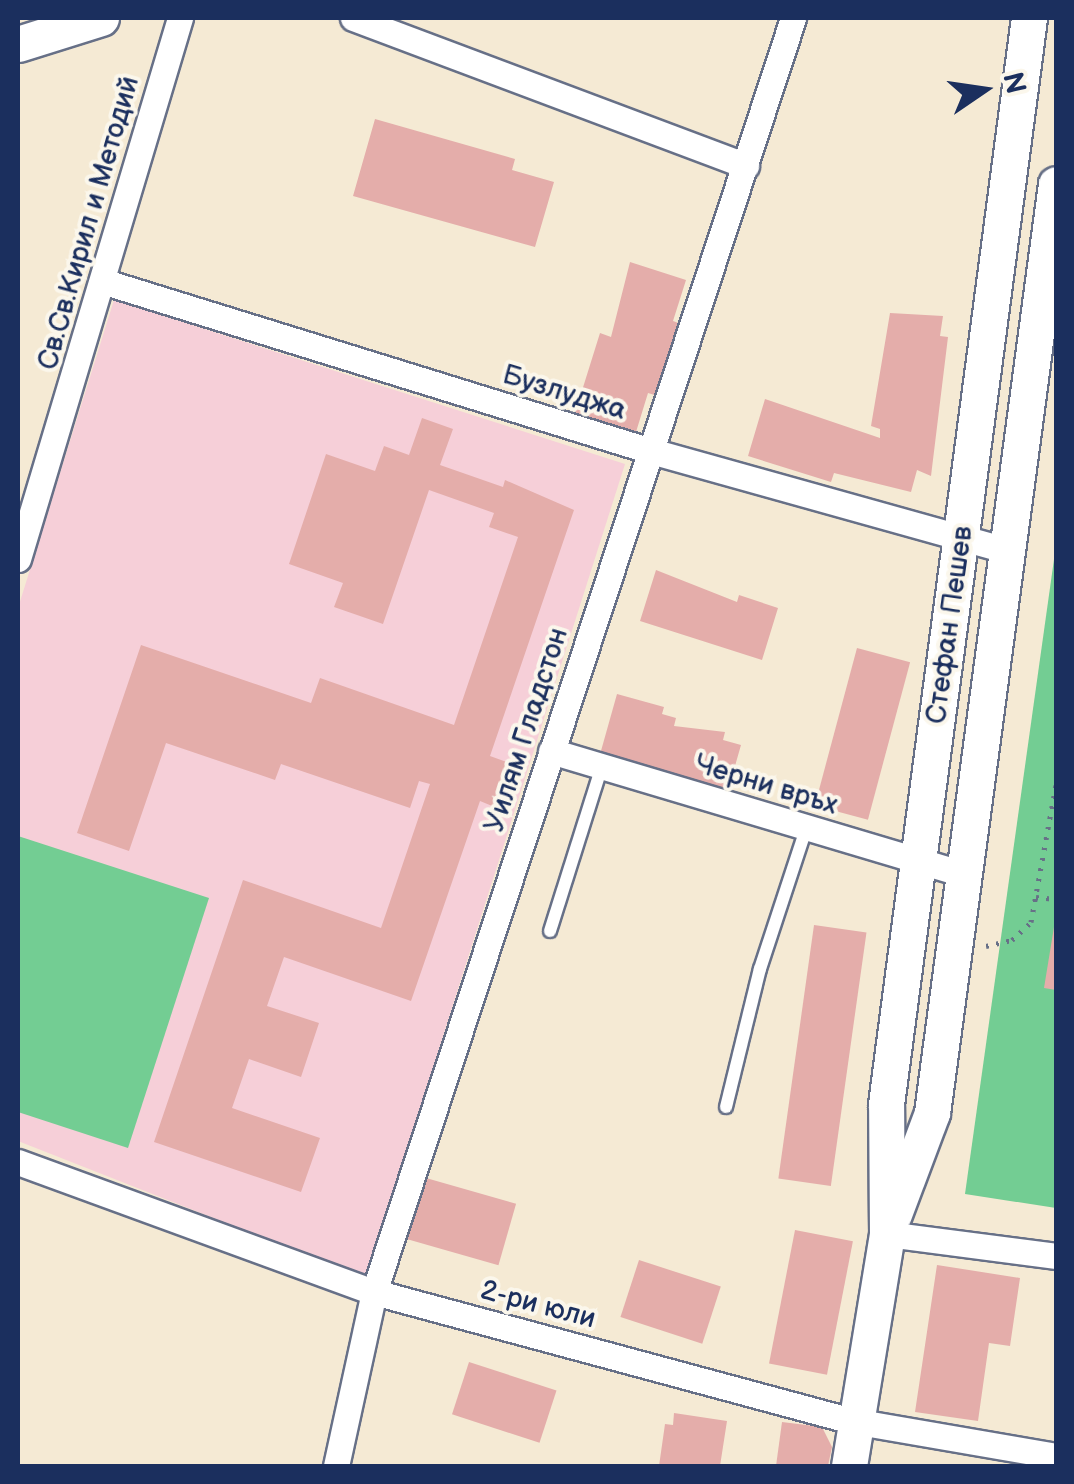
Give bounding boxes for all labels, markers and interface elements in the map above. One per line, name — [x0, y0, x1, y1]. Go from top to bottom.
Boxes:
north arrow — [934, 40, 1034, 140]
text: N — [995, 69, 1032, 97]
street label: Св.Св.Кирил и Методий — [31, 72, 147, 374]
street label: Бузлуджа — [498, 358, 630, 428]
street label: Стефан Пешев — [919, 524, 981, 726]
street label: Уилям Гладстон — [478, 624, 576, 836]
street label: Черни връх — [691, 747, 841, 823]
street label: 2-ри юли — [477, 1274, 599, 1336]

